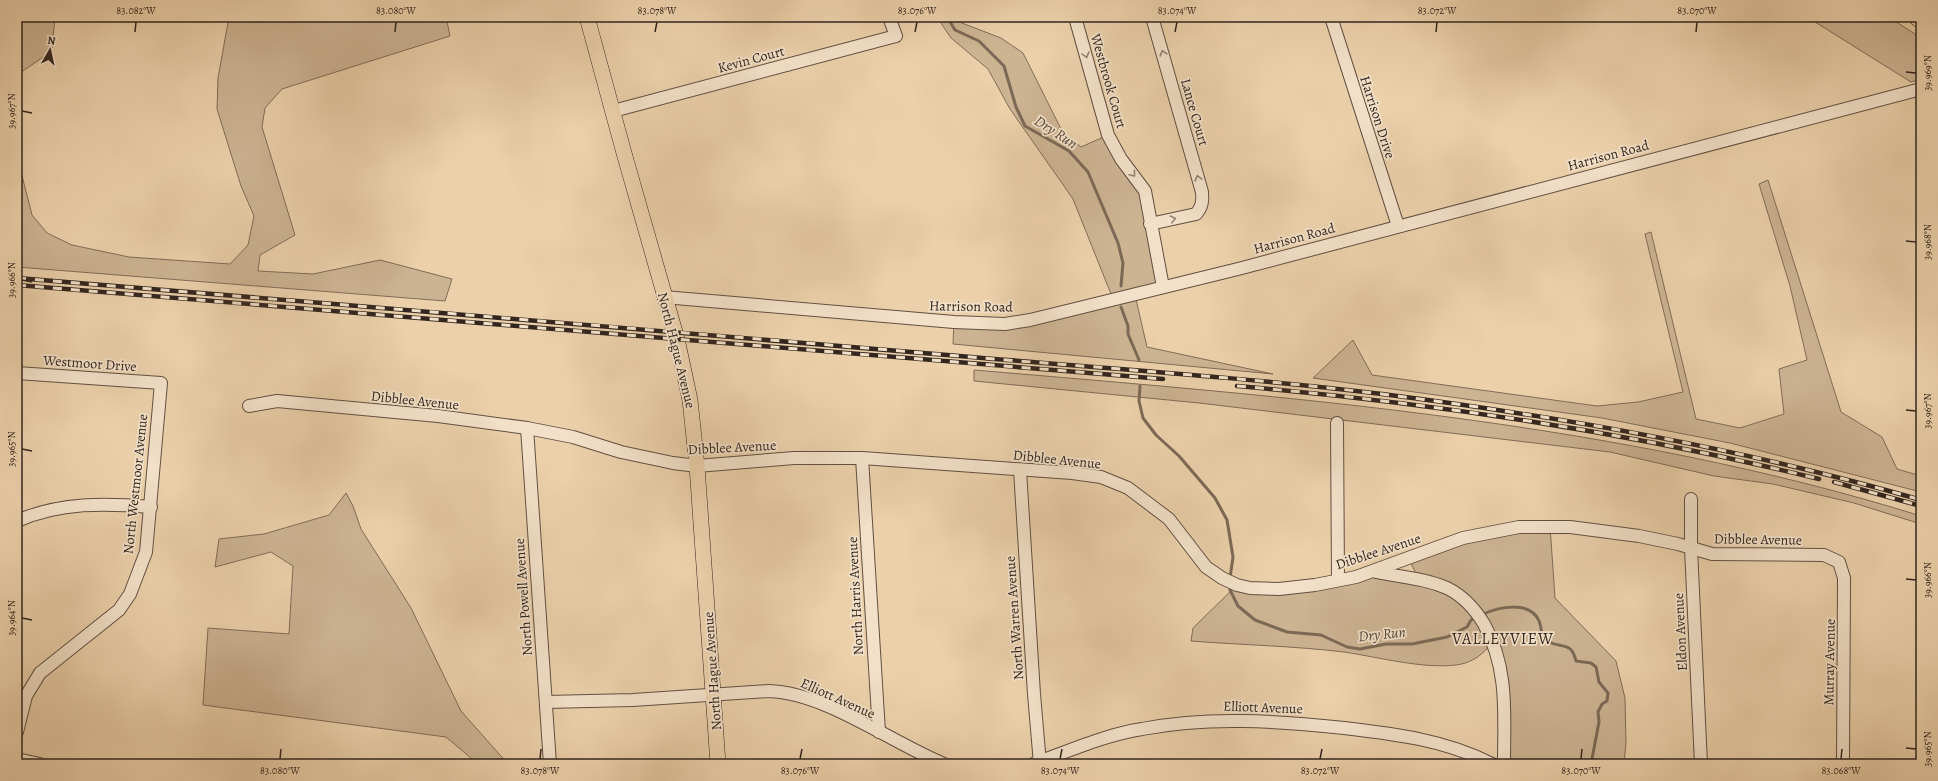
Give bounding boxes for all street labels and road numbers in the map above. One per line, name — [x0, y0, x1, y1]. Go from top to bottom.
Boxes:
street label: Westbrook Court — [1086, 31, 1131, 131]
street label: Kevin Court — [716, 41, 787, 77]
street label: Harrison Drive — [1355, 73, 1400, 161]
street label: Lance Court — [1176, 76, 1213, 148]
street label: Harrison Road — [1565, 135, 1651, 175]
street label: Harrison Road — [1251, 218, 1337, 258]
street label: North Hague Avenue — [653, 290, 700, 410]
street label: Harrison Road — [929, 296, 1013, 317]
street label: Westmoor Drive — [42, 351, 137, 376]
street label: Dibblee Avenue — [370, 386, 460, 415]
street label: North Westmoor Avenue — [119, 413, 152, 555]
street label: Dibblee Avenue — [687, 436, 777, 459]
street label: Dibblee Avenue — [1012, 445, 1102, 474]
street label: Dibblee Avenue — [1333, 529, 1423, 574]
street label: Dibblee Avenue — [1714, 529, 1802, 550]
street label: North Harris Avenue — [843, 536, 868, 656]
street label: North Powell Avenue — [510, 537, 537, 657]
street label: North Warren Avenue — [1001, 555, 1028, 681]
street label: Eldon Avenue — [1669, 592, 1692, 672]
street label: North Hague Avenue — [699, 611, 726, 731]
street label: Murray Avenue — [1819, 618, 1840, 706]
street label: Elliott Avenue — [798, 674, 878, 723]
street label: Elliott Avenue — [1223, 697, 1303, 718]

